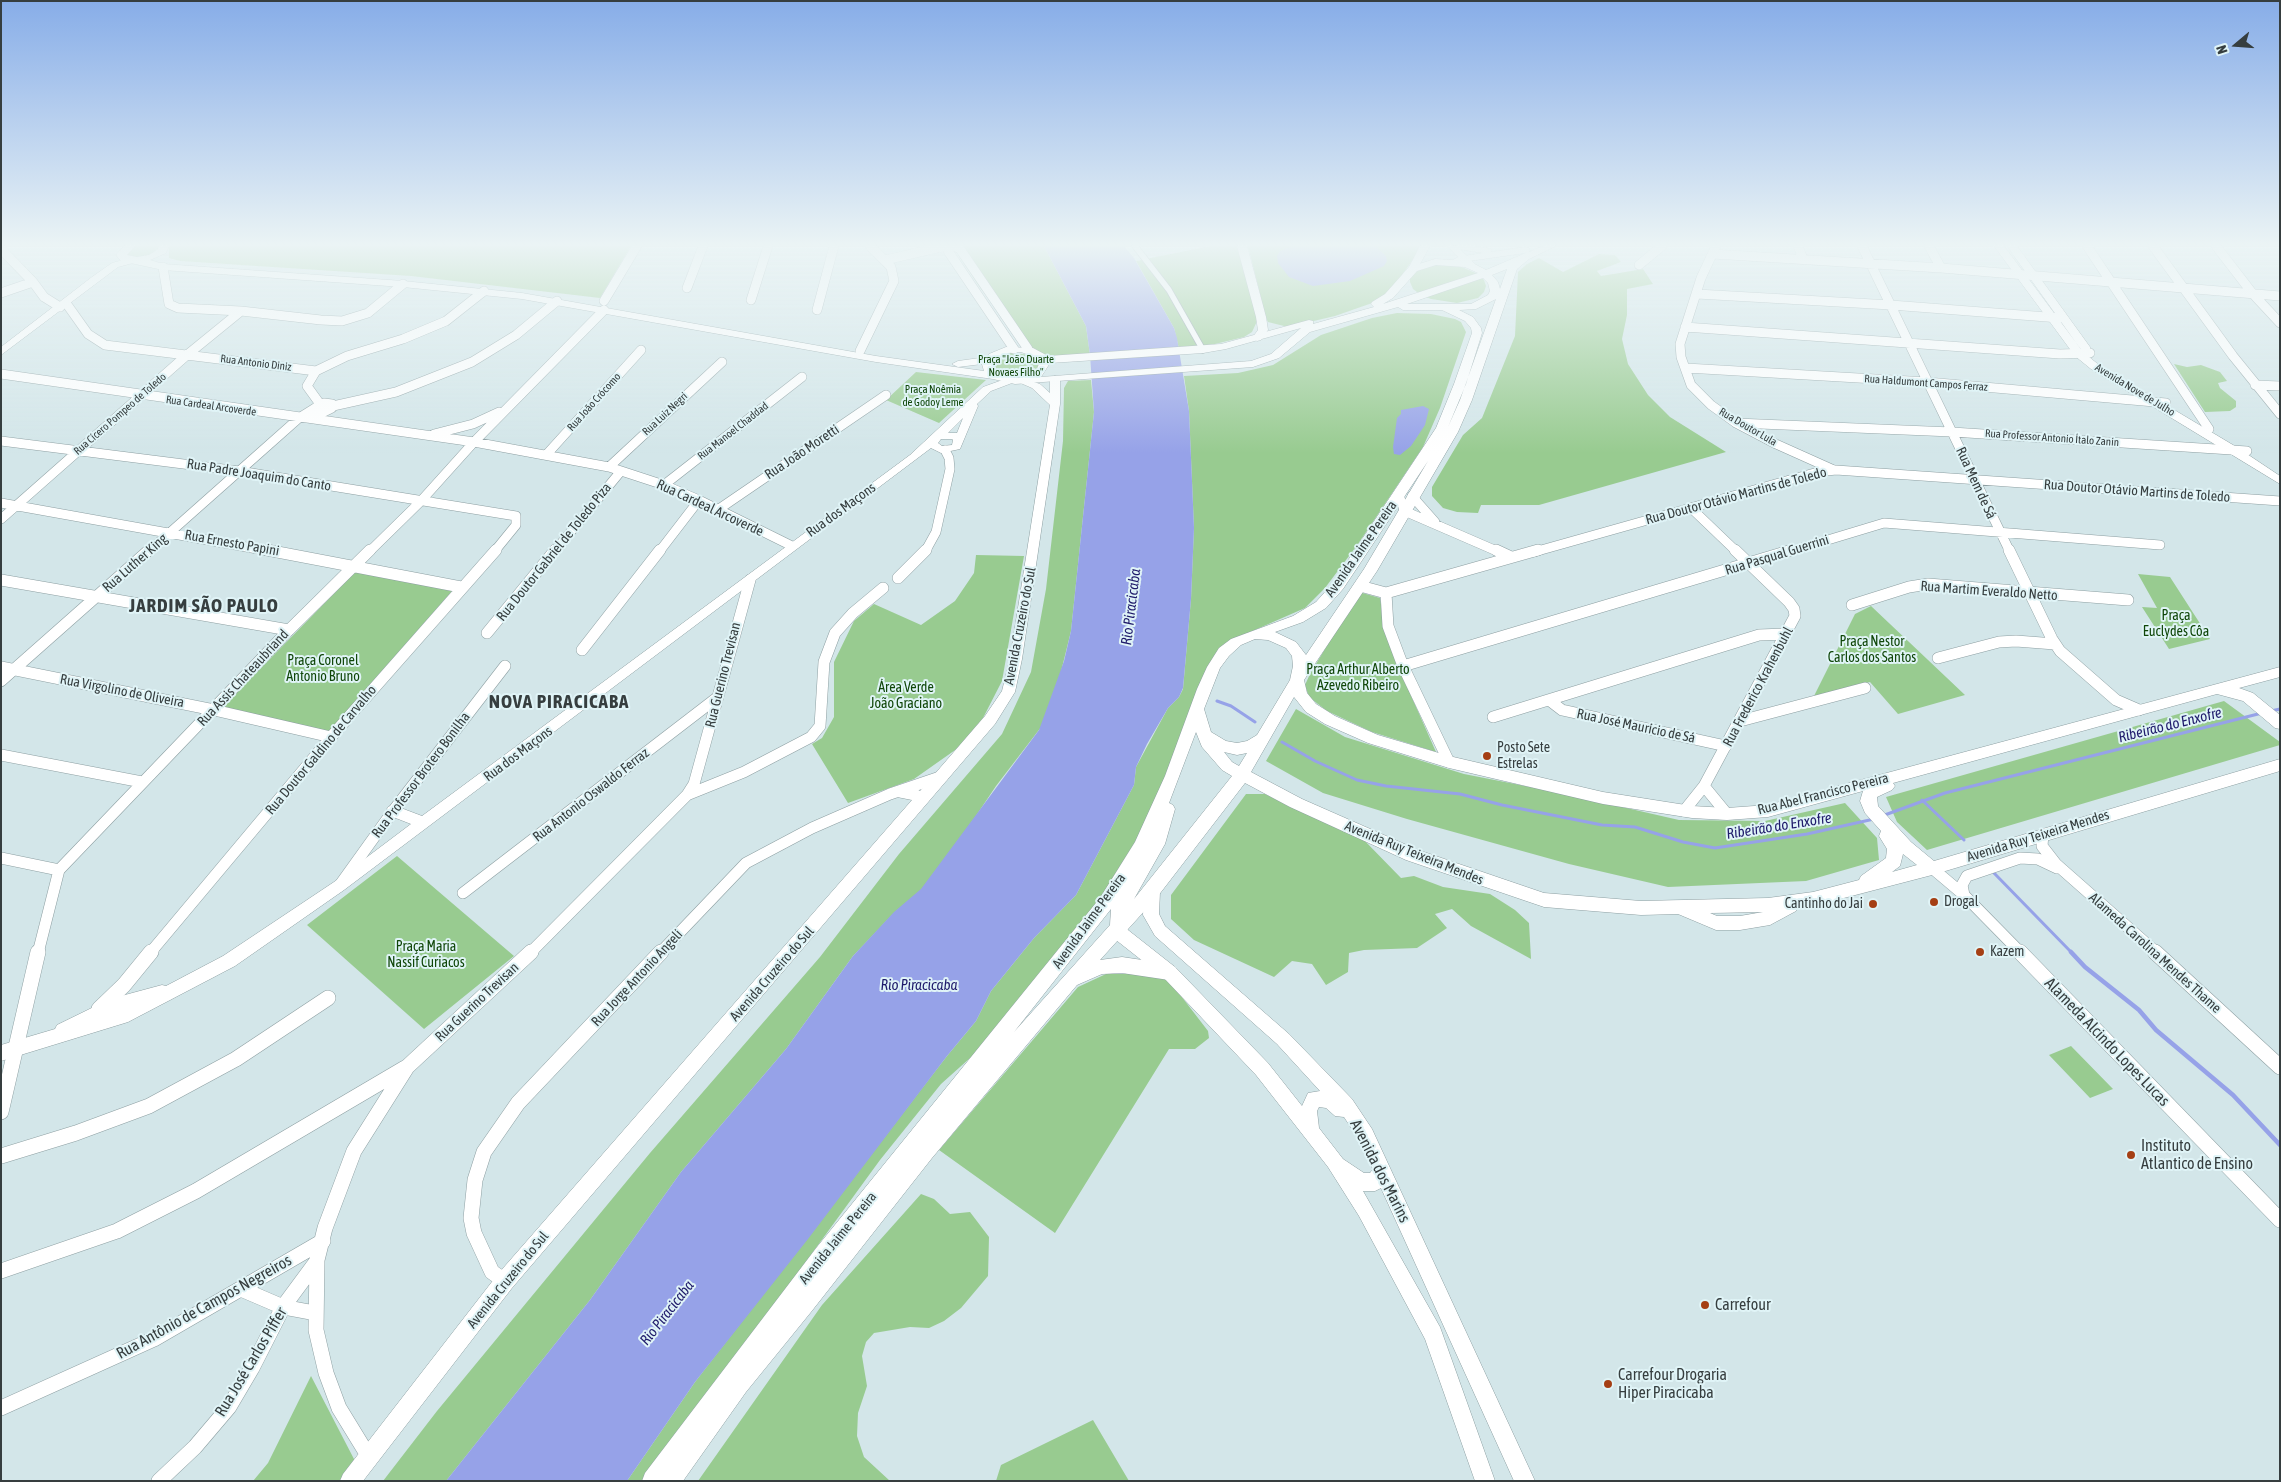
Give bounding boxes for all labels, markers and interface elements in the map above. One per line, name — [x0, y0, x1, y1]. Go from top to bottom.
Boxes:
north arrow — [2211, 20, 2261, 70]
text: N — [2213, 43, 2231, 56]
street label: Rua Antonio Diniz — [220, 352, 292, 374]
park label: Praça "João Duarte Novaes Filho" — [978, 353, 1054, 379]
street label: Avenida Nove de Julho — [2093, 361, 2177, 419]
street label: Rua Cícero Pompeo de Toledo — [71, 370, 169, 458]
street label: Rua João Crócomo — [564, 370, 624, 434]
street label: Rua Haldumont Campos Ferraz — [1864, 372, 1988, 394]
park label: Praça Noêmia de Godoy Leme — [902, 383, 964, 409]
street label: Rua Luiz Negri — [640, 390, 690, 438]
street label: Rua Cardeal Arcoverde — [165, 393, 257, 419]
street label: Rua Manoel Chaddad — [695, 399, 771, 463]
street label: Rua Doutor Lula — [1717, 405, 1779, 449]
street label: Rua João Moretti — [762, 421, 842, 483]
street label: Rua Professor Antonio Ítalo Zanin — [1985, 427, 2119, 449]
street label: Rua Mem de Sá — [1952, 444, 2000, 522]
street label: Rua Padre Joaquim do Canto — [186, 455, 332, 495]
street label: Rua Doutor Otávio Martins de Toledo — [1644, 464, 1828, 528]
street label: Rua Cardeal Arcoverde — [654, 476, 766, 540]
street label: Rua Doutor Otávio Martins de Toledo — [2043, 476, 2231, 506]
street label: Rua dos Maçons — [803, 479, 879, 541]
street label: Rua Doutor Gabriel de Toledo Piza — [493, 480, 615, 624]
street label: Avenida Jaime Pereira — [1322, 498, 1400, 600]
street label: Rua Ernesto Papini — [183, 526, 281, 560]
street label: Rua Luther King — [99, 530, 171, 596]
street label: Rua Pasqual Guerrini — [1723, 531, 1831, 579]
street label: Avenida Cruzeiro do Sul — [1000, 566, 1040, 686]
water label: Rio Piracicaba — [1117, 568, 1145, 646]
street label: Rua Martim Everaldo Netto — [1920, 578, 2058, 604]
district label: JARDIM SÃO PAULO — [127, 595, 281, 617]
park label: Praça Euclydes Côa — [2143, 608, 2209, 640]
street label: Rua Guerino Trevisan — [702, 620, 744, 730]
street label: Rua Frederico Krahenbuhl — [1719, 624, 1797, 750]
street label: Rua Assis Chateaubriand — [194, 626, 292, 730]
park label: Praça Nestor Carlos dos Santos — [1828, 634, 1916, 666]
park label: Praça Coronel Antonio Bruno — [286, 653, 360, 686]
park label: Praça Arthur Alberto Azevedo Ribeiro — [1306, 662, 1410, 694]
street label: Rua Virgolino de Oliveira — [59, 671, 185, 711]
park label: Área Verde João Graciano — [870, 680, 942, 712]
street label: Rua Doutor Galdino de Carvalho — [262, 682, 380, 818]
district label: NOVA PIRACICABA — [487, 691, 631, 713]
water label: Ribeirão do Enxofre — [2116, 703, 2224, 747]
street label: Rua José Maurício de Sá — [1575, 705, 1697, 747]
street label: Rua Professor Brotero Bonilha — [368, 709, 474, 841]
street label: Rua dos Maçons — [480, 723, 556, 785]
place label: Posto Sete Estrelas — [1497, 740, 1550, 772]
street label: Rua Antonio Oswaldo Ferraz — [530, 744, 652, 846]
marker: Posto Sete Estrelas — [1481, 750, 1493, 762]
street label: Rua Abel Francisco Pereira — [1756, 770, 1890, 818]
street label: Avenida Ruy Teixeira Mendes — [1965, 806, 2111, 866]
water label: Ribeirão do Enxofre — [1725, 809, 1833, 843]
street label: Avenida Ruy Teixeira Mendes — [1342, 817, 1486, 889]
street label: Avenida Jaime Pereira — [1049, 870, 1129, 972]
street label: Alameda Carolina Mendes Thame — [2085, 889, 2225, 1017]
place label: Drogal — [1944, 894, 1979, 910]
place label: Cantinho do Jai — [1785, 896, 1863, 912]
marker: Drogal — [1928, 896, 1940, 908]
marker: Cantinho do Jai — [1867, 898, 1879, 910]
street label: Avenida Cruzeiro do Sul — [726, 923, 818, 1025]
street label: Rua Jorge Antonio Angeli — [588, 926, 686, 1030]
park label: Praça Maria Nassif Curiacos — [387, 939, 465, 972]
place label: Kazem — [1990, 944, 2024, 960]
marker: Kazem — [1974, 946, 1986, 958]
street label: Rua Guerino Trevisan — [432, 959, 522, 1045]
street label: Alameda Alcindo Lopes Lucas — [2041, 974, 2173, 1110]
water label: Rio Piracicaba — [880, 976, 958, 994]
street label: Avenida dos Marins — [1346, 1116, 1414, 1226]
place label: Instituto Atlantico de Ensino — [2141, 1136, 2253, 1174]
marker: Instituto Atlantico de Ensino — [2125, 1149, 2137, 1161]
street label: Avenida Jaime Pereira — [796, 1189, 880, 1287]
street label: Avenida Cruzeiro do Sul — [464, 1228, 552, 1332]
street label: Rua Antônio de Campos Negreiros — [113, 1251, 295, 1363]
water label: Rio Piracicaba — [636, 1277, 698, 1349]
place label: Carrefour — [1715, 1295, 1771, 1315]
marker: Carrefour — [1699, 1299, 1711, 1311]
street label: Rua José Carlos Piffer — [211, 1304, 291, 1420]
place label: Carrefour Drogaria Hiper Piracicaba — [1618, 1365, 1727, 1403]
marker: Carrefour Drogaria Hiper Piracicaba — [1602, 1378, 1614, 1390]

